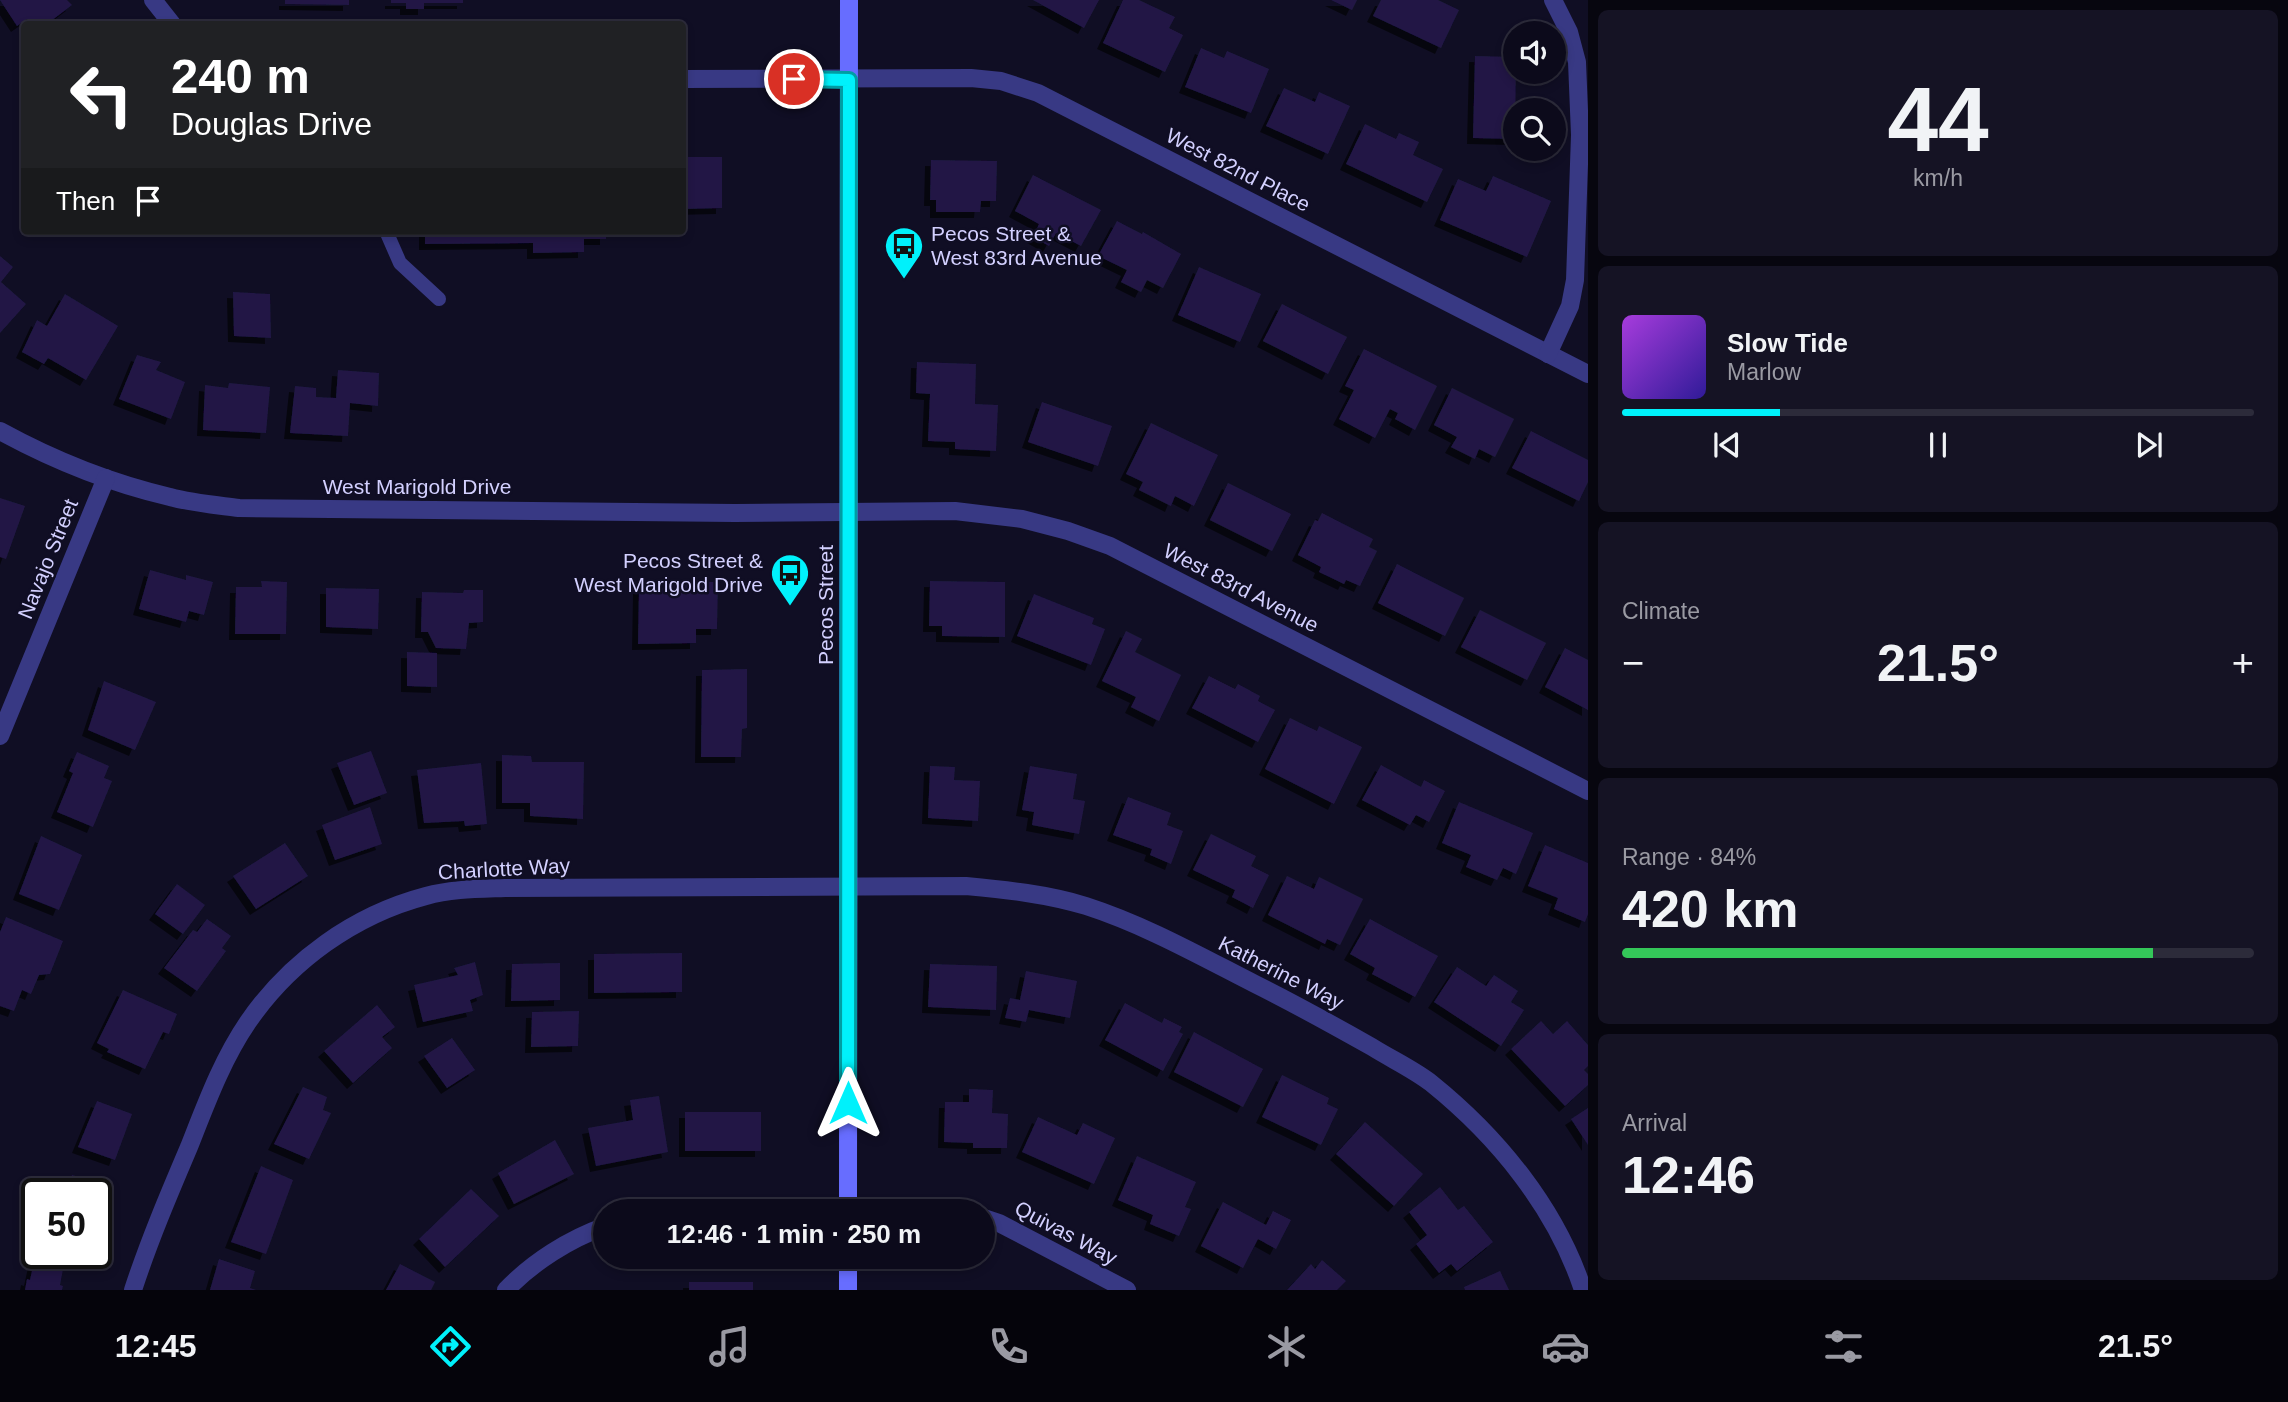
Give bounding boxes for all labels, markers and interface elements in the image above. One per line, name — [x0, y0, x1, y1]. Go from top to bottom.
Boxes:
map controls — [1503, 21, 1566, 161]
button: sound — [1503, 21, 1566, 84]
icon: left — [56, 49, 147, 140]
text: 240 m — [171, 49, 310, 103]
pin — [764, 49, 824, 109]
icon: arrive — [775, 60, 813, 98]
text: 44 — [1887, 69, 1989, 170]
button: search — [1503, 98, 1566, 161]
text: Douglas Drive — [171, 106, 372, 142]
street label: West 82nd Place — [1162, 123, 1314, 216]
text: km/h — [1913, 165, 1963, 191]
icon: arrive — [129, 182, 167, 220]
text: Then — [56, 186, 115, 216]
place label: Pecos Street & West 83rd Avenue — [931, 222, 1102, 269]
bus stop icon: Pecos Street & West 83rd Avenue — [883, 225, 925, 280]
text: Slow Tide — [1727, 328, 1848, 358]
text: Marlow — [1727, 359, 1801, 385]
icon: previous — [1708, 426, 1746, 464]
icon: pause — [1919, 426, 1957, 464]
icon: next — [2130, 426, 2168, 464]
street label: West Marigold Drive — [323, 475, 511, 498]
street label: Navajo Street — [13, 495, 82, 622]
street label: West 83rd Avenue — [1160, 539, 1323, 637]
street label: Pecos Street — [814, 545, 837, 665]
place label: Pecos Street & West Marigold Drive — [574, 549, 763, 596]
bus stop icon: Pecos Street & West Marigold Drive — [769, 552, 811, 607]
text: Climate — [1622, 598, 1700, 624]
text: 21.5° — [1877, 634, 1999, 692]
text: − — [1622, 642, 1644, 684]
text: + — [2232, 642, 2254, 684]
text: Range · 84% — [1622, 844, 1756, 870]
street label: Charlotte Way — [437, 854, 571, 883]
text: 420 km — [1622, 880, 1798, 938]
street label: Katherine Way — [1215, 931, 1348, 1014]
position arrow — [811, 1066, 885, 1140]
text: Arrival — [1622, 1110, 1687, 1136]
text: 12:46 — [1622, 1146, 1755, 1204]
speed limit sign: 50 — [21, 1178, 112, 1269]
street label: Quivas Way — [1011, 1196, 1122, 1269]
text: 12:46 · 1 min · 250 m — [667, 1219, 921, 1249]
icon: directions — [426, 1322, 475, 1371]
icon: music — [705, 1322, 754, 1371]
icon: phone — [984, 1322, 1033, 1371]
icon: climate — [1262, 1322, 1311, 1371]
icon: car — [1541, 1322, 1590, 1371]
icon: filters — [1819, 1322, 1868, 1371]
text: 12:45 — [115, 1328, 197, 1364]
text: 21.5° — [2098, 1328, 2173, 1364]

